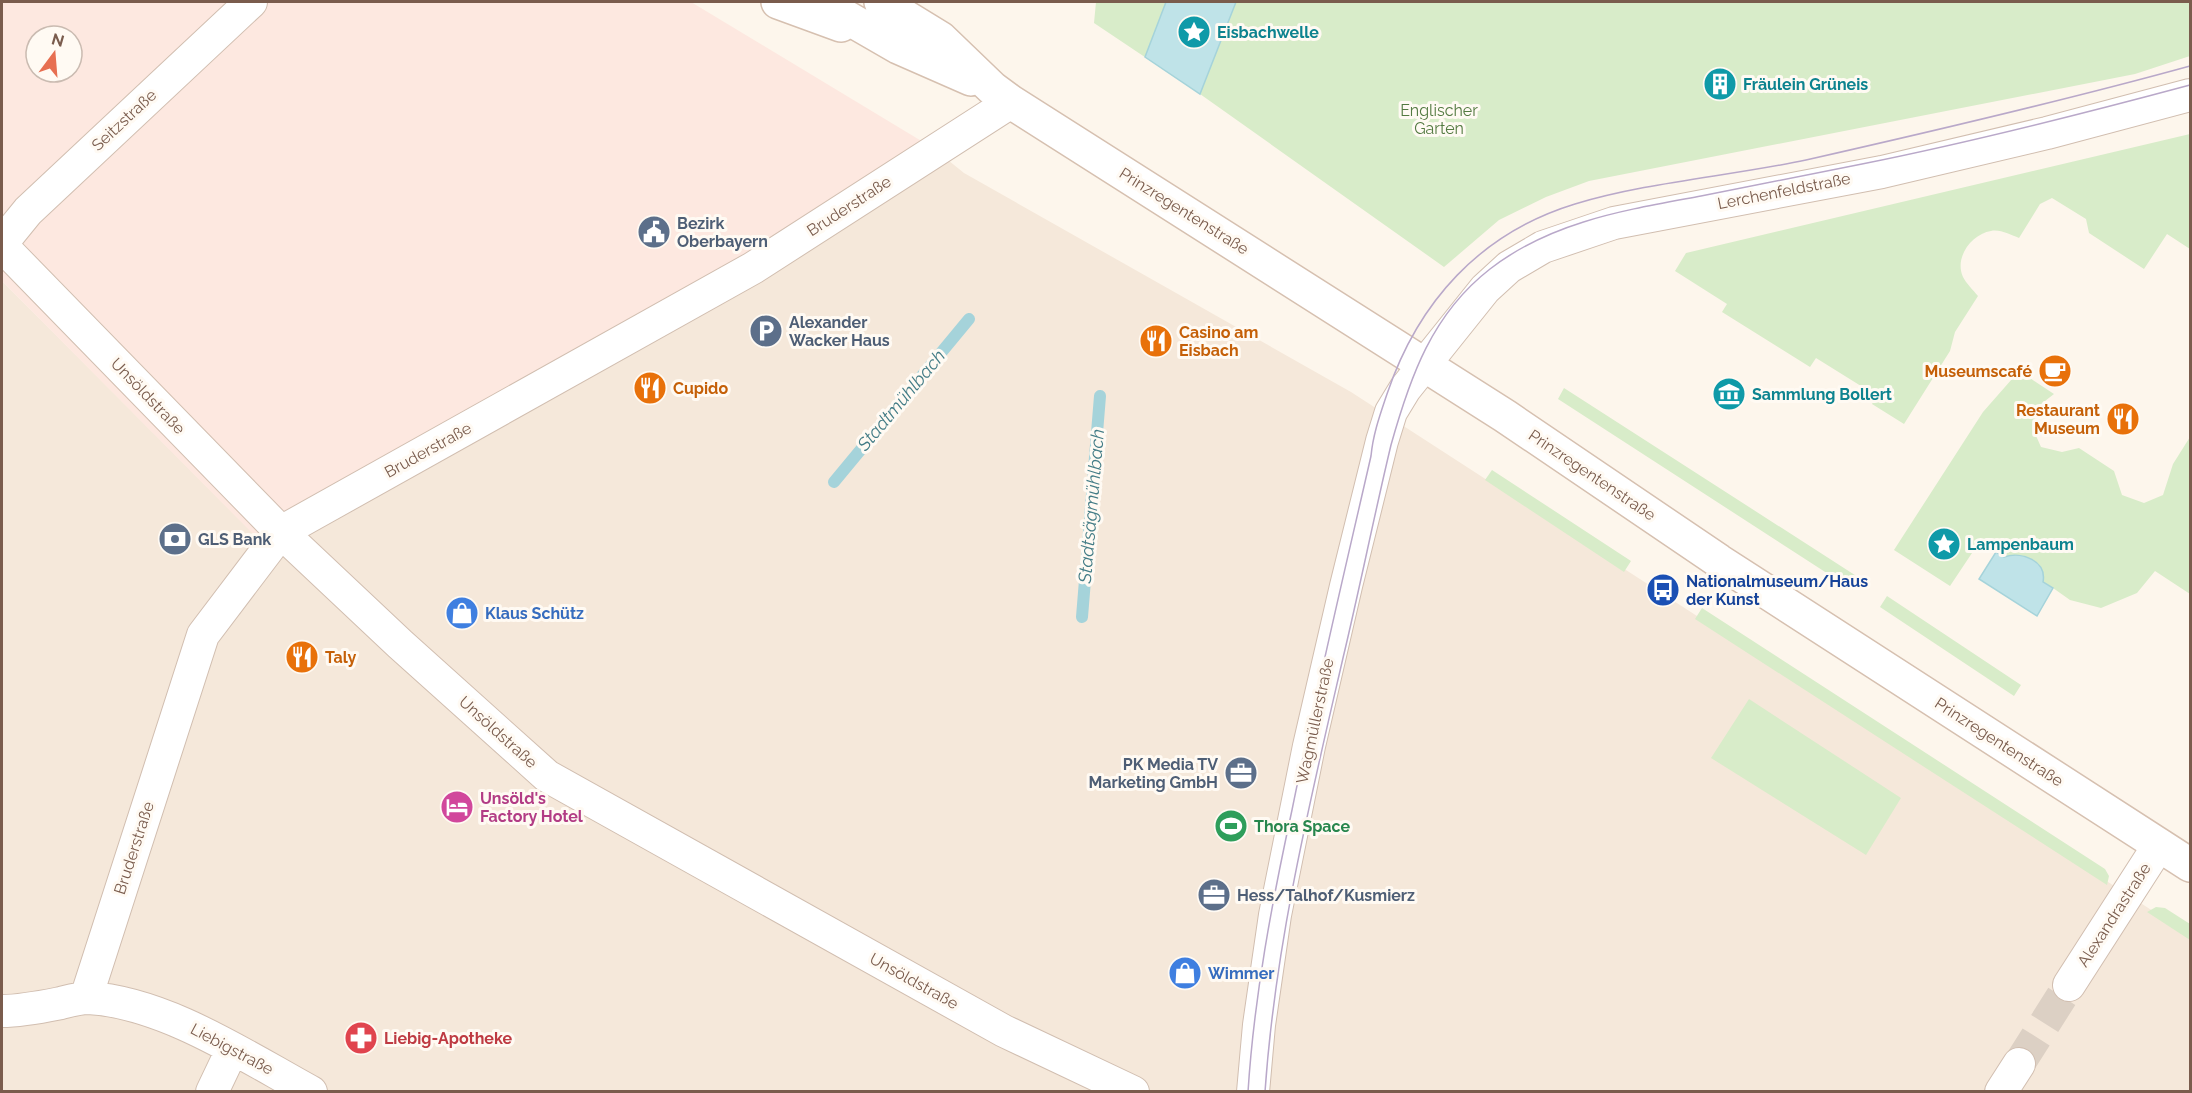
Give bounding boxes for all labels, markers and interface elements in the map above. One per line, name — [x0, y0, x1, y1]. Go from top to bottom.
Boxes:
place icon: Eisbachwelle — [1176, 14, 1212, 50]
place label: Eisbachwelle — [1217, 23, 1319, 42]
north arrow — [24, 24, 84, 84]
text: N — [50, 29, 66, 51]
building icon: Fräulein Grüneis — [1702, 66, 1738, 102]
place label: Fräulein Grüneis — [1743, 75, 1868, 94]
street label: Seitzstraße — [88, 85, 160, 155]
park label: Englischer Garten — [1400, 101, 1478, 138]
street label: Prinzregentenstraße — [1116, 163, 1252, 259]
street label: Lerchenfeldstraße — [1716, 169, 1852, 213]
street label: Bruderstraße — [803, 172, 895, 240]
public building icon: Bezirk Oberbayern — [636, 214, 672, 250]
place label: Bezirk Oberbayern — [677, 214, 768, 251]
parking icon: Alexander Wacker Haus — [748, 313, 784, 349]
place label: Alexander Wacker Haus — [789, 313, 890, 350]
restaurant icon: Casino am Eisbach — [1138, 323, 1174, 359]
place label: Casino am Eisbach — [1179, 323, 1258, 360]
water label: Stadtmühlbach — [852, 345, 949, 455]
cafe icon: Museumscafé — [2037, 353, 2073, 389]
street label: Unsöldstraße — [107, 354, 189, 438]
place label: Museumscafé — [1925, 362, 2032, 381]
restaurant icon: Cupido — [632, 370, 668, 406]
museum icon: Sammlung Bollert — [1711, 376, 1747, 412]
place label: Cupido — [673, 379, 728, 398]
place label: Sammlung Bollert — [1752, 385, 1892, 404]
place label: Restaurant Museum — [2016, 401, 2100, 438]
restaurant icon: Restaurant Museum — [2105, 401, 2141, 437]
street label: Bruderstraße — [381, 418, 475, 482]
street label: Prinzregentenstraße — [1525, 425, 1659, 525]
water label: Stadtsägmühlbach — [1074, 428, 1108, 585]
bank icon: GLS Bank — [157, 521, 193, 557]
place icon: Lampenbaum — [1926, 526, 1962, 562]
place label: GLS Bank — [198, 530, 271, 549]
place label: Lampenbaum — [1967, 535, 2074, 554]
bus stop icon: Nationalmuseum/Haus der Kunst — [1645, 572, 1681, 608]
place label: Nationalmuseum/Haus der Kunst — [1686, 572, 1868, 609]
shop icon: Klaus Schütz — [444, 595, 480, 631]
place label: Klaus Schütz — [485, 604, 584, 623]
restaurant icon: Taly — [284, 639, 320, 675]
place label: Taly — [325, 648, 356, 667]
street label: Wagmüllerstraße — [1292, 656, 1338, 786]
street label: Unsöldstraße — [455, 692, 541, 772]
street label: Prinzregentenstraße — [1931, 693, 2067, 791]
place label: PK Media TV Marketing GmbH — [1089, 755, 1218, 792]
office icon: PK Media TV Marketing GmbH — [1223, 755, 1259, 791]
hotel icon: Unsöld's Factory Hotel — [439, 789, 475, 825]
place label: Unsöld's Factory Hotel — [480, 789, 584, 826]
street label: Bruderstraße — [110, 799, 158, 897]
sports icon: Thora Space — [1213, 808, 1249, 844]
place label: Thora Space — [1254, 817, 1350, 836]
street label: Alexandrastraße — [2073, 859, 2155, 971]
office icon: Hess/Talhof/Kusmierz — [1196, 877, 1232, 913]
place label: Hess/Talhof/Kusmierz — [1237, 886, 1415, 905]
street label: Unsöldstraße — [866, 949, 962, 1013]
shop icon: Wimmer — [1167, 955, 1203, 991]
place label: Wimmer — [1208, 964, 1275, 983]
street label: Liebigstraße — [187, 1019, 277, 1079]
pharmacy icon: Liebig-Apotheke — [343, 1020, 379, 1056]
place label: Liebig-Apotheke — [384, 1029, 512, 1048]

